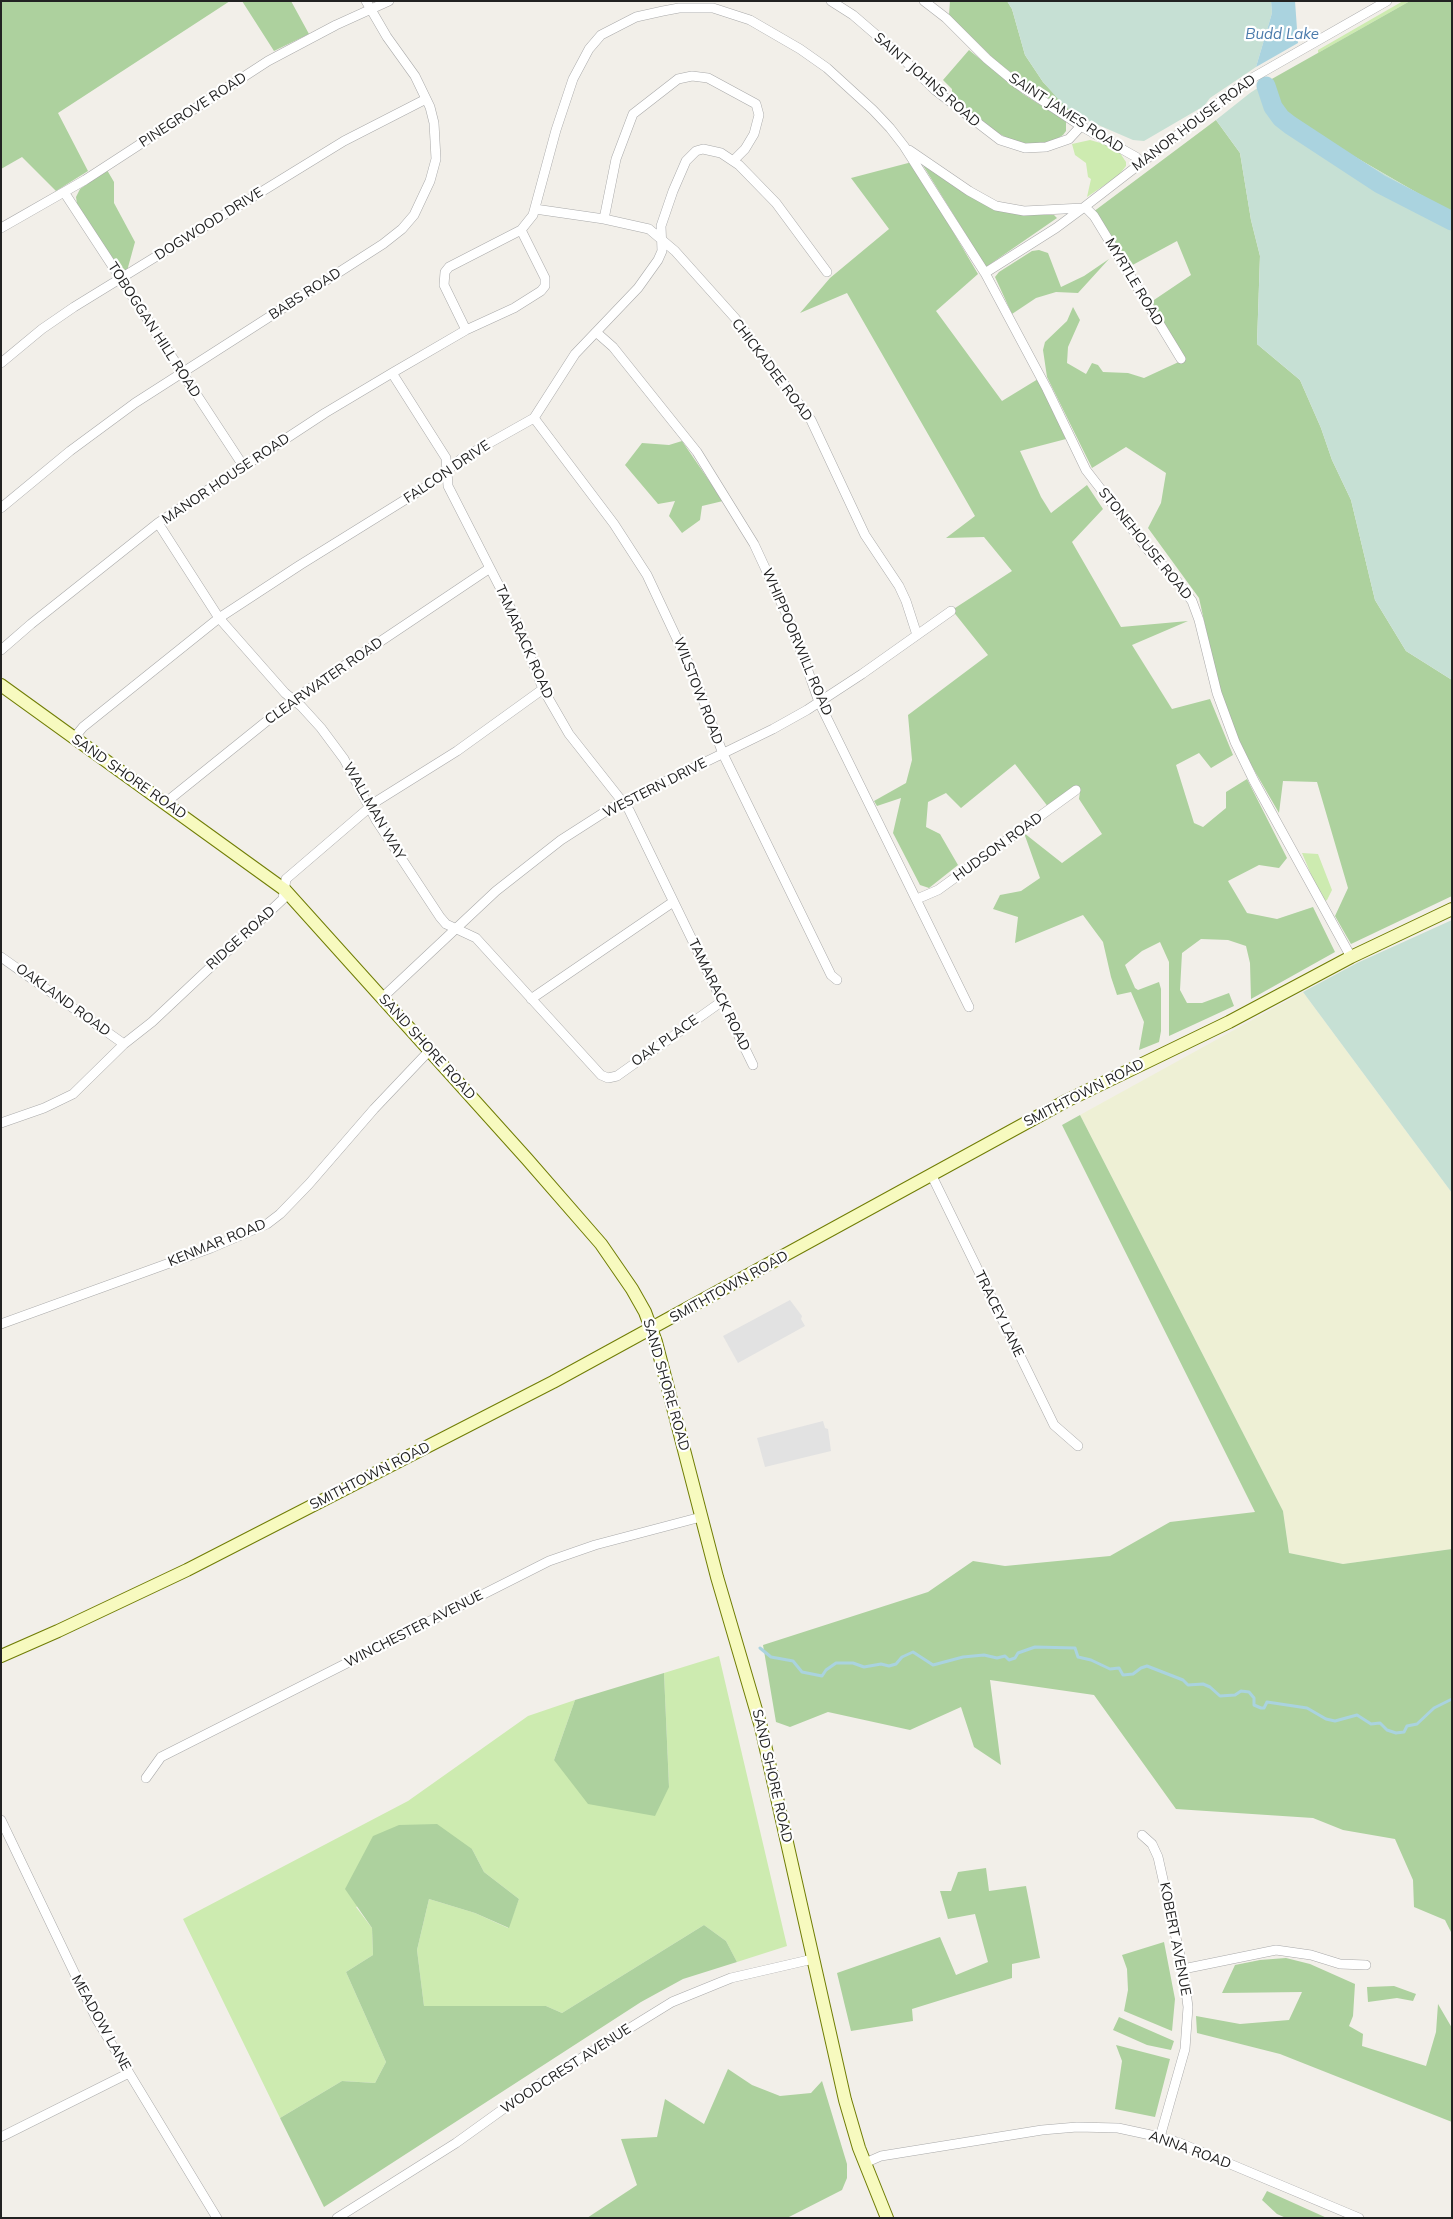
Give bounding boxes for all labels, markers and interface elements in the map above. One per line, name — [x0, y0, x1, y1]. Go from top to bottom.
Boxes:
water label: Budd Lake — [1245, 25, 1319, 43]
street label: SAINT JOHNS ROAD — [870, 29, 984, 131]
street label: PINEGROVE ROAD — [136, 69, 250, 151]
street label: SAINT JAMES ROAD — [1005, 70, 1127, 156]
street label: MANOR HOUSE ROAD — [1129, 71, 1259, 175]
street label: DOGWOOD DRIVE — [152, 184, 266, 264]
street label: MYRTLE ROAD — [1101, 235, 1167, 329]
street label: TOBOGGAN HILL ROAD — [104, 259, 204, 401]
street label: BABS ROAD — [266, 264, 344, 324]
street label: CHICKADEE ROAD — [728, 315, 816, 425]
street label: MANOR HOUSE ROAD — [159, 430, 293, 528]
street label: FALCON DRIVE — [401, 437, 493, 507]
street label: STONEHOUSE ROAD — [1095, 485, 1195, 603]
street label: WHIPPOORWILL ROAD — [758, 566, 836, 718]
street label: TAMARACK ROAD — [491, 583, 557, 701]
street label: CLEARWATER ROAD — [262, 634, 386, 728]
street label: WILSTOW ROAD — [670, 635, 726, 747]
street label: SAND SHORE ROAD — [68, 731, 190, 823]
street label: WESTERN DRIVE — [600, 755, 710, 821]
street label: WALLMAN WAY — [339, 759, 409, 863]
street label: HUDSON ROAD — [950, 809, 1046, 885]
street label: RIDGE ROAD — [203, 903, 279, 973]
street label: TAMARACK ROAD — [685, 936, 753, 1054]
street label: OAKLAND ROAD — [12, 960, 114, 1040]
street label: SAND SHORE ROAD — [375, 991, 479, 1103]
street label: OAK PLACE — [628, 1012, 702, 1070]
street label: SMITHTOWN ROAD — [1021, 1055, 1147, 1131]
street label: KENMAR ROAD — [166, 1216, 268, 1270]
street label: SMITHTOWN ROAD — [667, 1248, 791, 1326]
street label: TRACEY LANE — [971, 1268, 1027, 1360]
street label: SAND SHORE ROAD — [639, 1317, 693, 1453]
street label: SMITHTOWN ROAD — [307, 1438, 433, 1514]
street label: WINCHESTER AVENUE — [342, 1587, 486, 1671]
street label: SAND SHORE ROAD — [748, 1708, 796, 1844]
street label: KOBERT AVENUE — [1156, 1881, 1194, 1997]
street label: MEADOW LANE — [68, 1972, 134, 2074]
street label: WOODCREST AVENUE — [498, 2021, 634, 2117]
street label: ANNA ROAD — [1147, 2127, 1233, 2173]

